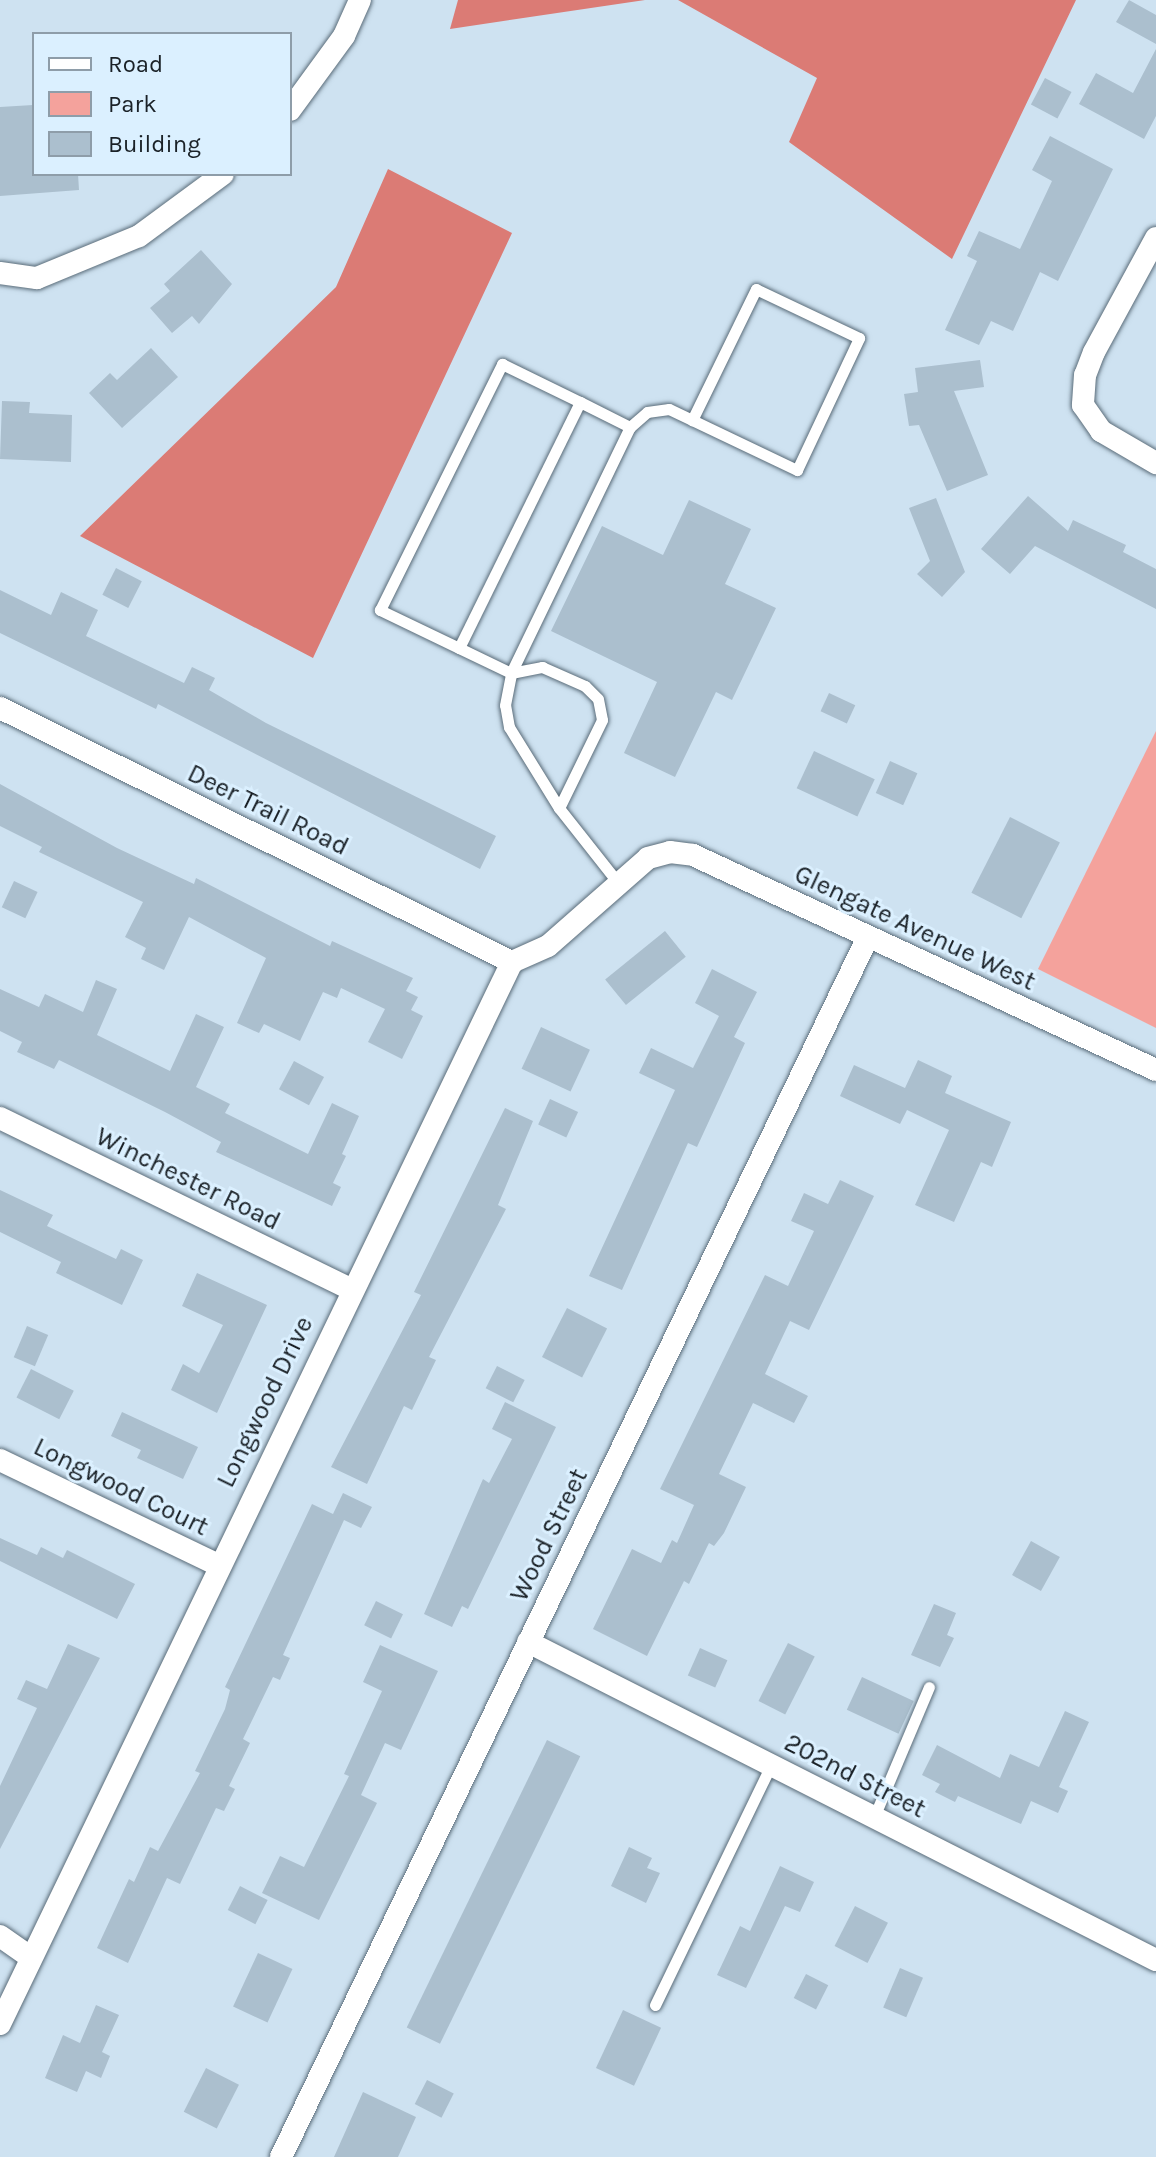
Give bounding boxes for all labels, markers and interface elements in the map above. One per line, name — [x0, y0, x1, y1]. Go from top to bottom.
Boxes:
legend — [32, 32, 292, 176]
text: Road — [108, 50, 163, 78]
text: Park — [108, 90, 157, 118]
text: Building — [108, 130, 201, 158]
street label: Deer Trail Road — [182, 758, 354, 862]
street label: Glengate Avenue West — [790, 858, 1040, 998]
street label: Winchester Road — [91, 1121, 285, 1237]
street label: Longwood Drive — [210, 1311, 320, 1493]
street label: Longwood Court — [28, 1431, 214, 1543]
street label: Wood Street — [503, 1464, 595, 1606]
street label: 202nd Street — [779, 1727, 931, 1825]

